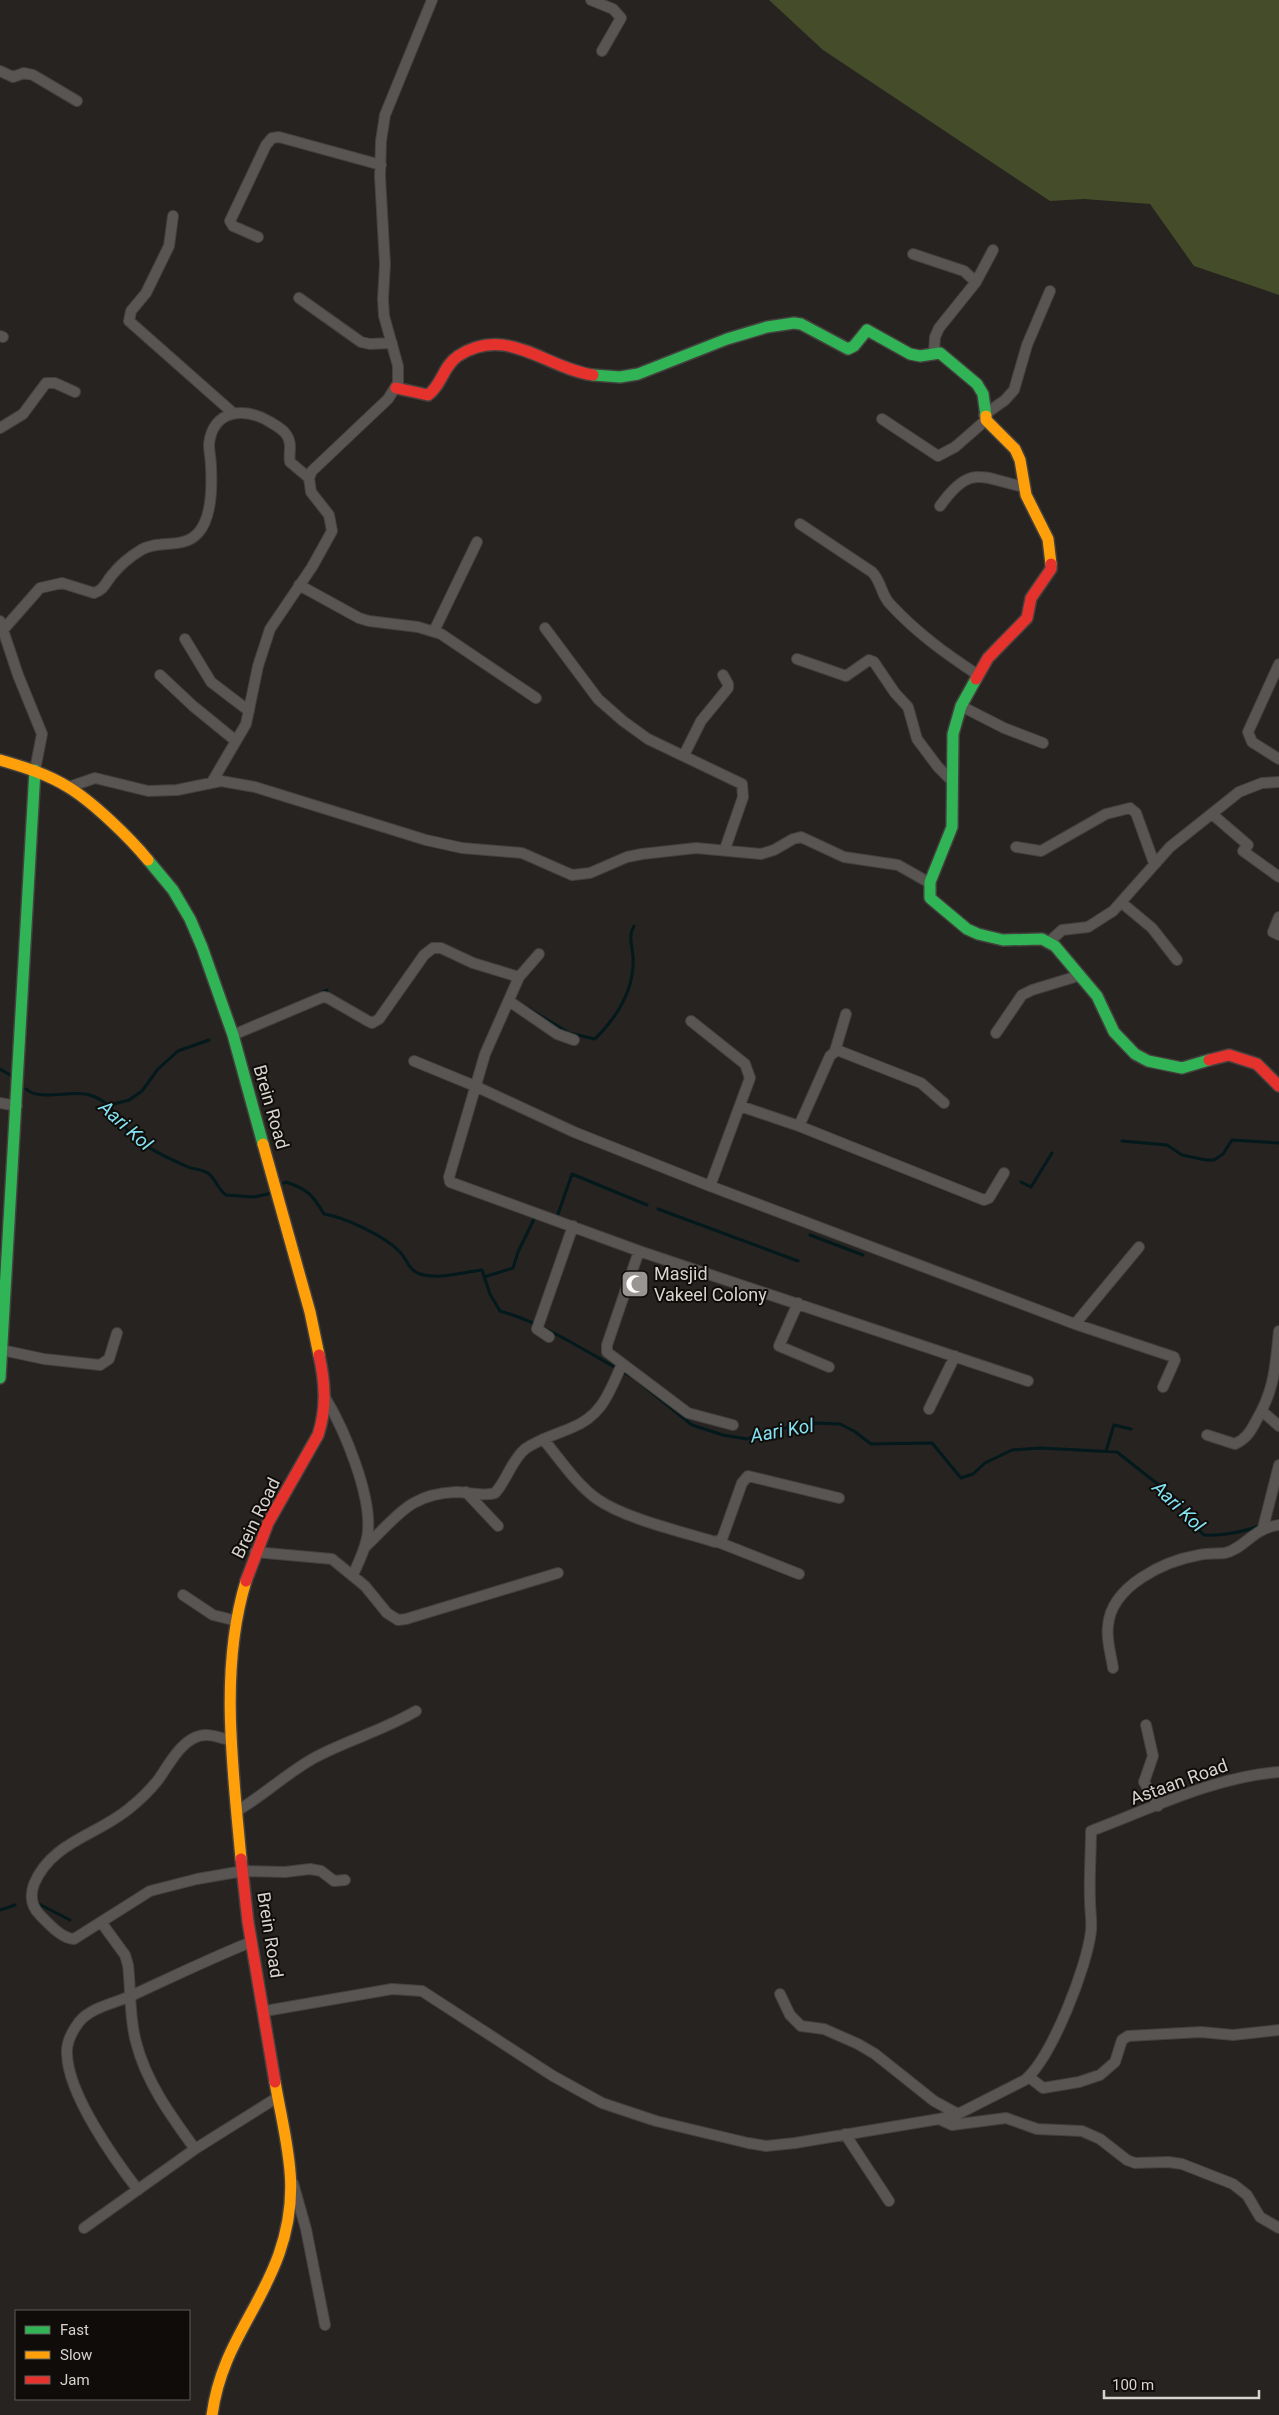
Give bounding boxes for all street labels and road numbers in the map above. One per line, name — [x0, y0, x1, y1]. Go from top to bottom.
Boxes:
street label: Brein Road — [249, 1062, 294, 1151]
street label: Brein Road — [227, 1474, 284, 1561]
street label: Astaan Road — [1127, 1754, 1230, 1809]
street label: Brein Road — [253, 1890, 288, 1979]

